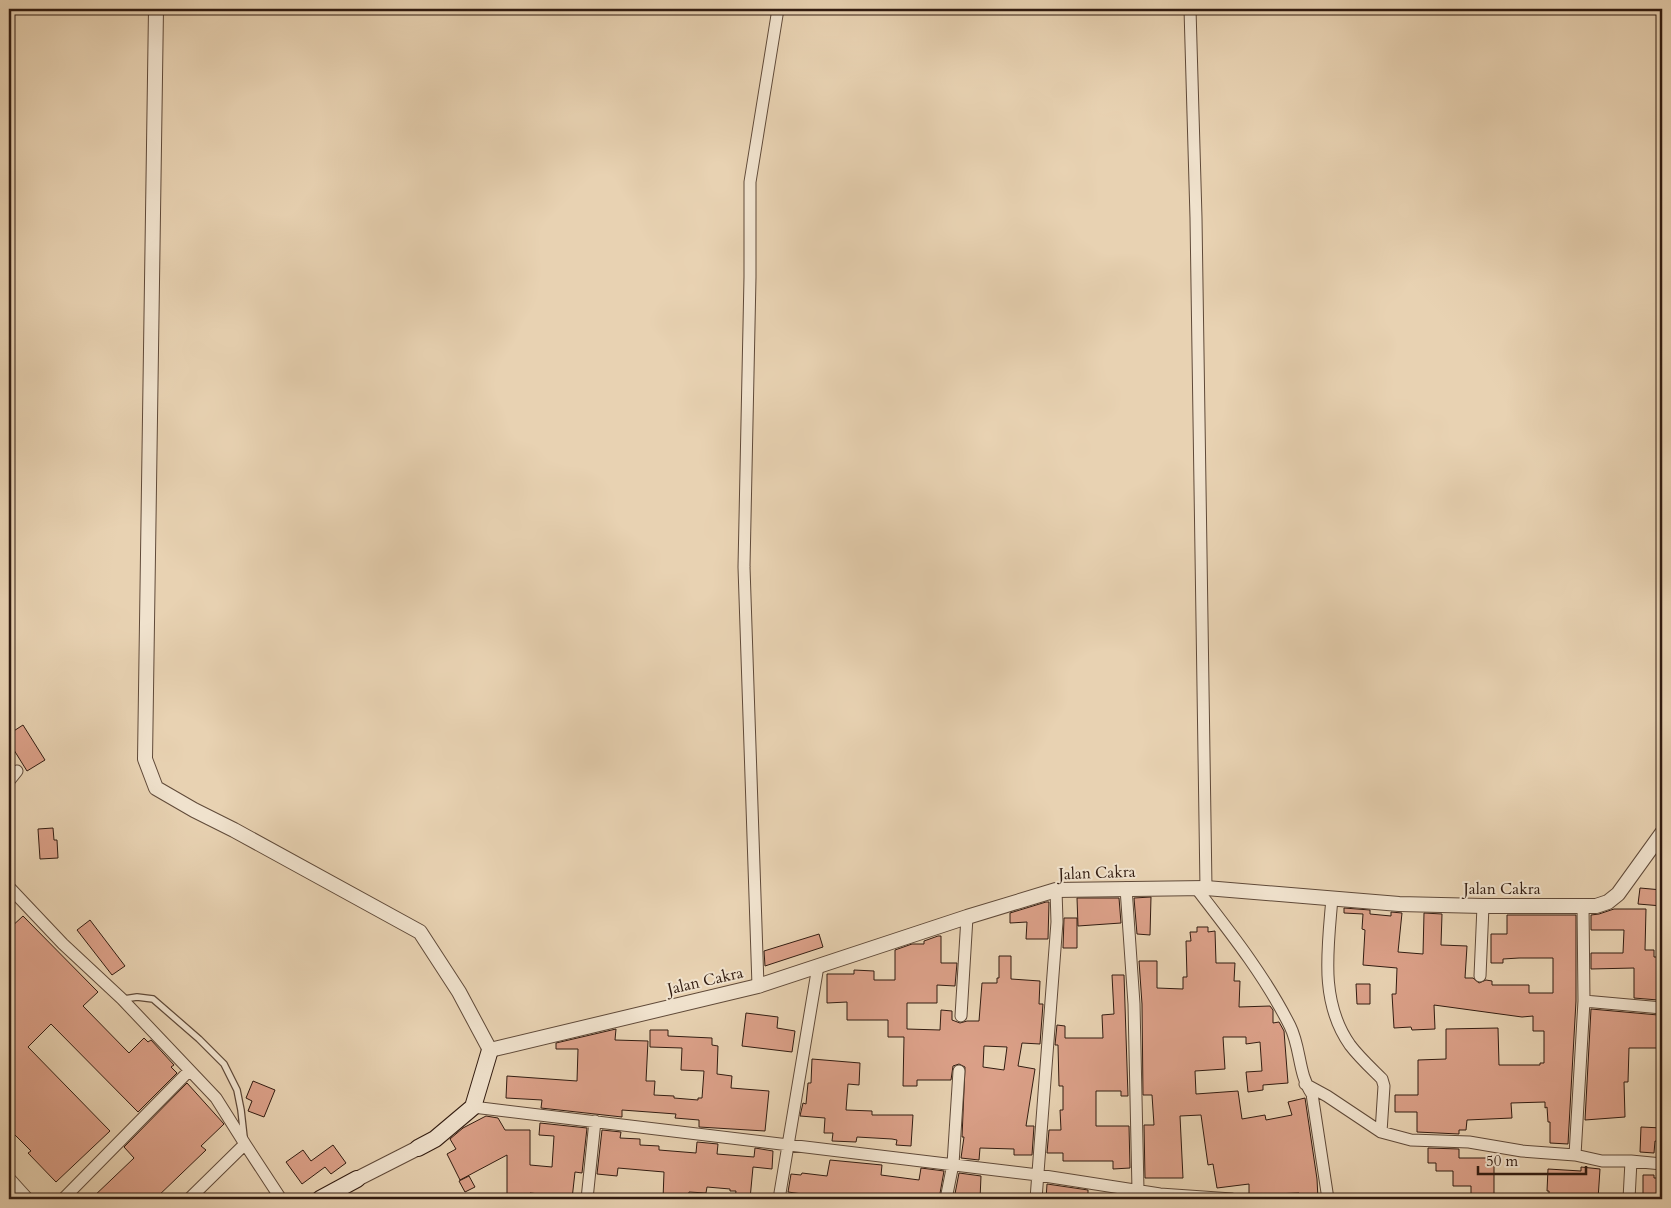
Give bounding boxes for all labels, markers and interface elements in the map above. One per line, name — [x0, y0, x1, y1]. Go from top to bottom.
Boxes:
street label: Jalan Cakra — [1056, 861, 1136, 885]
street label: Jalan Cakra — [1461, 878, 1541, 900]
street label: Jalan Cakra — [663, 962, 745, 1001]
scale bar — [1478, 1143, 1586, 1175]
text: 50 m — [1486, 1151, 1518, 1171]

